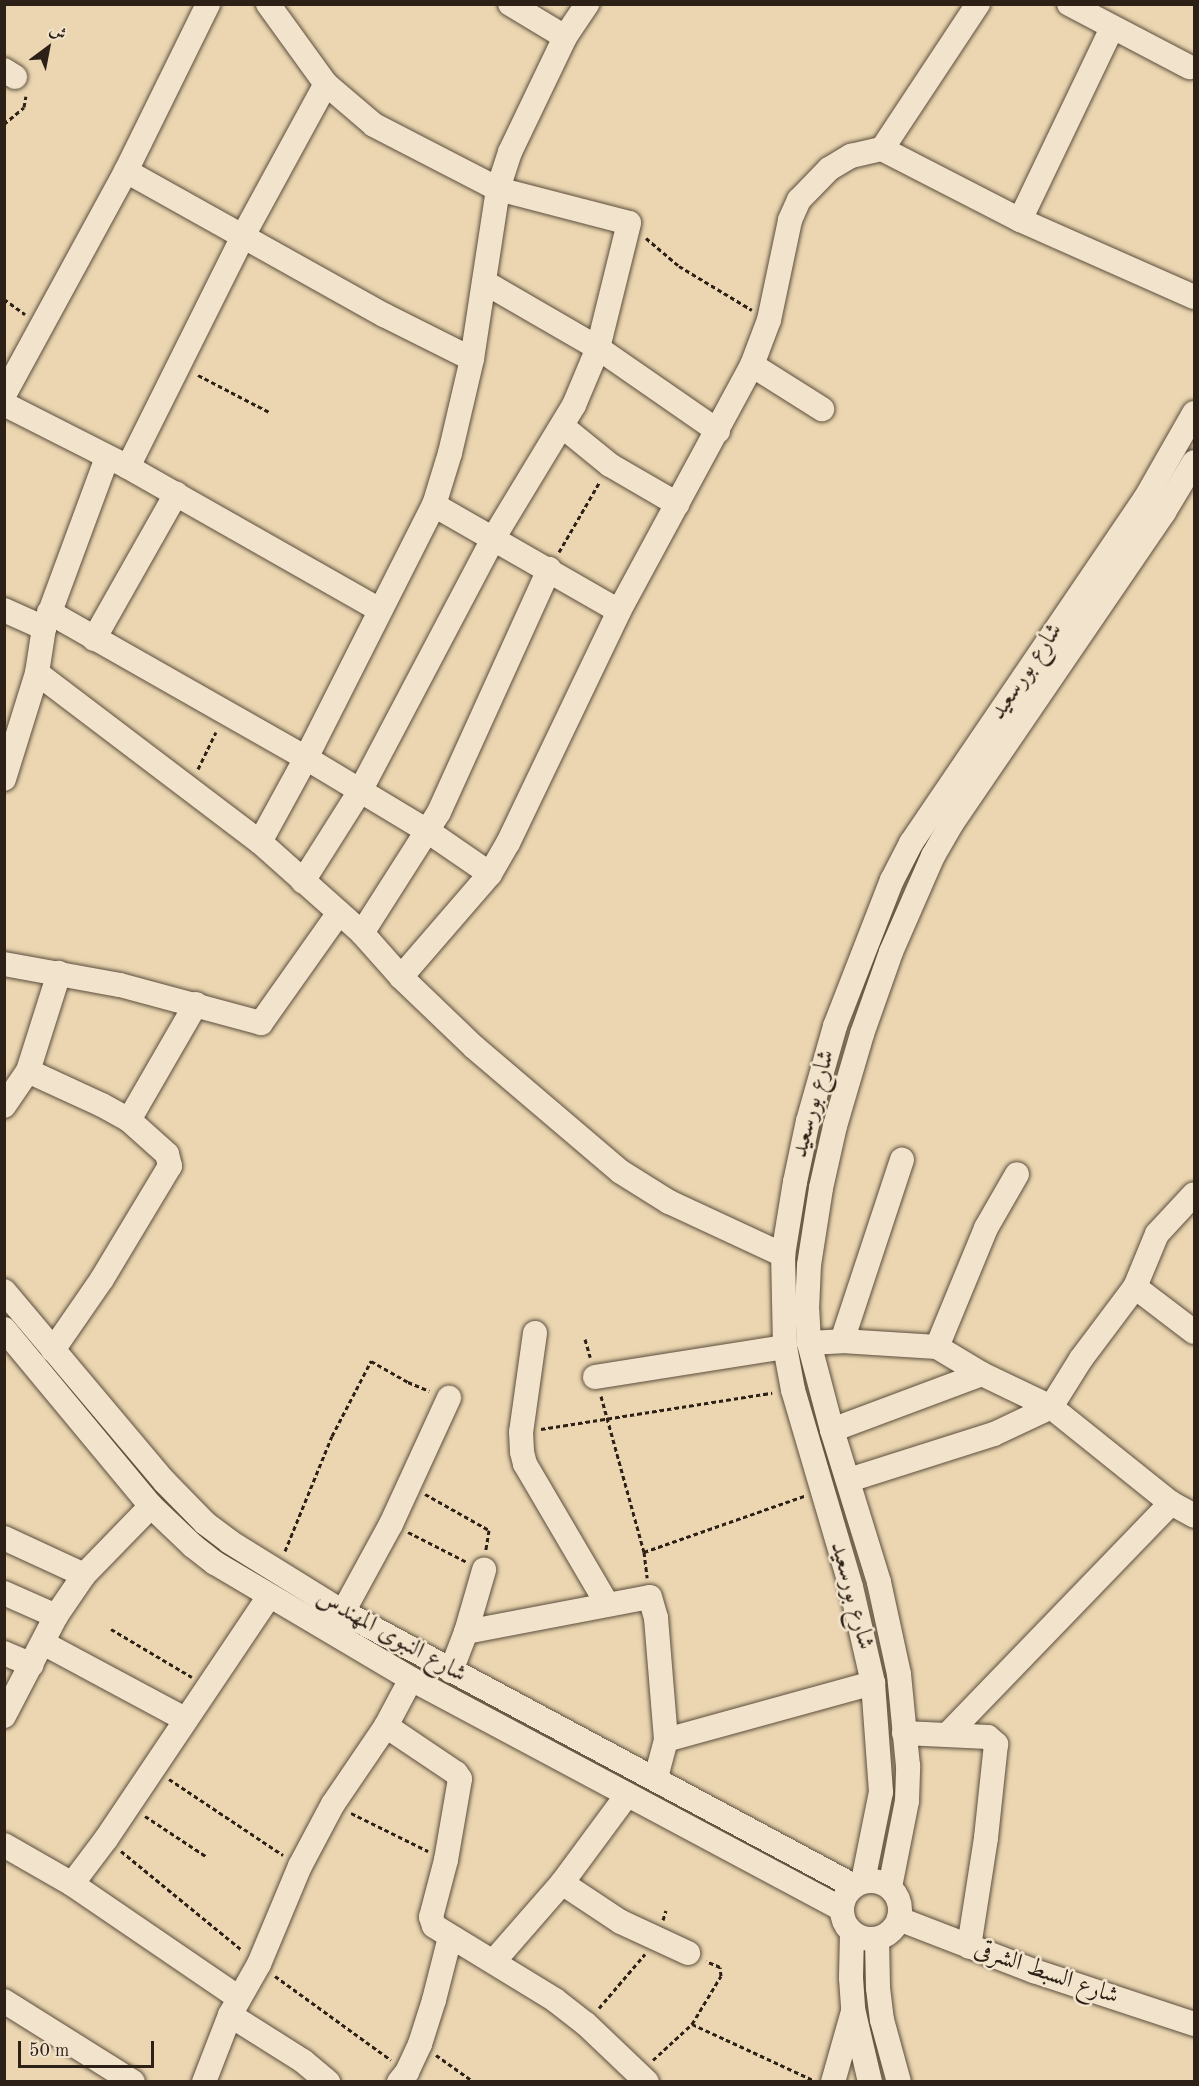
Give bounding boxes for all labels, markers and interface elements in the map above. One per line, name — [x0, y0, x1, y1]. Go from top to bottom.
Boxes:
north arrow — [18, 18, 78, 78]
text: ش — [47, 22, 69, 44]
street label: شارع بورسعيد — [984, 618, 1070, 726]
street label: شارع بورسعيد — [786, 1047, 842, 1161]
street label: شارع بورسعيد — [823, 1539, 879, 1653]
street label: شارع النبوى المهندس — [311, 1584, 471, 1690]
street label: شارع السبط الشرقى — [970, 1936, 1122, 2012]
scale bar — [21, 2029, 158, 2067]
text: 50 m — [29, 2042, 69, 2060]

